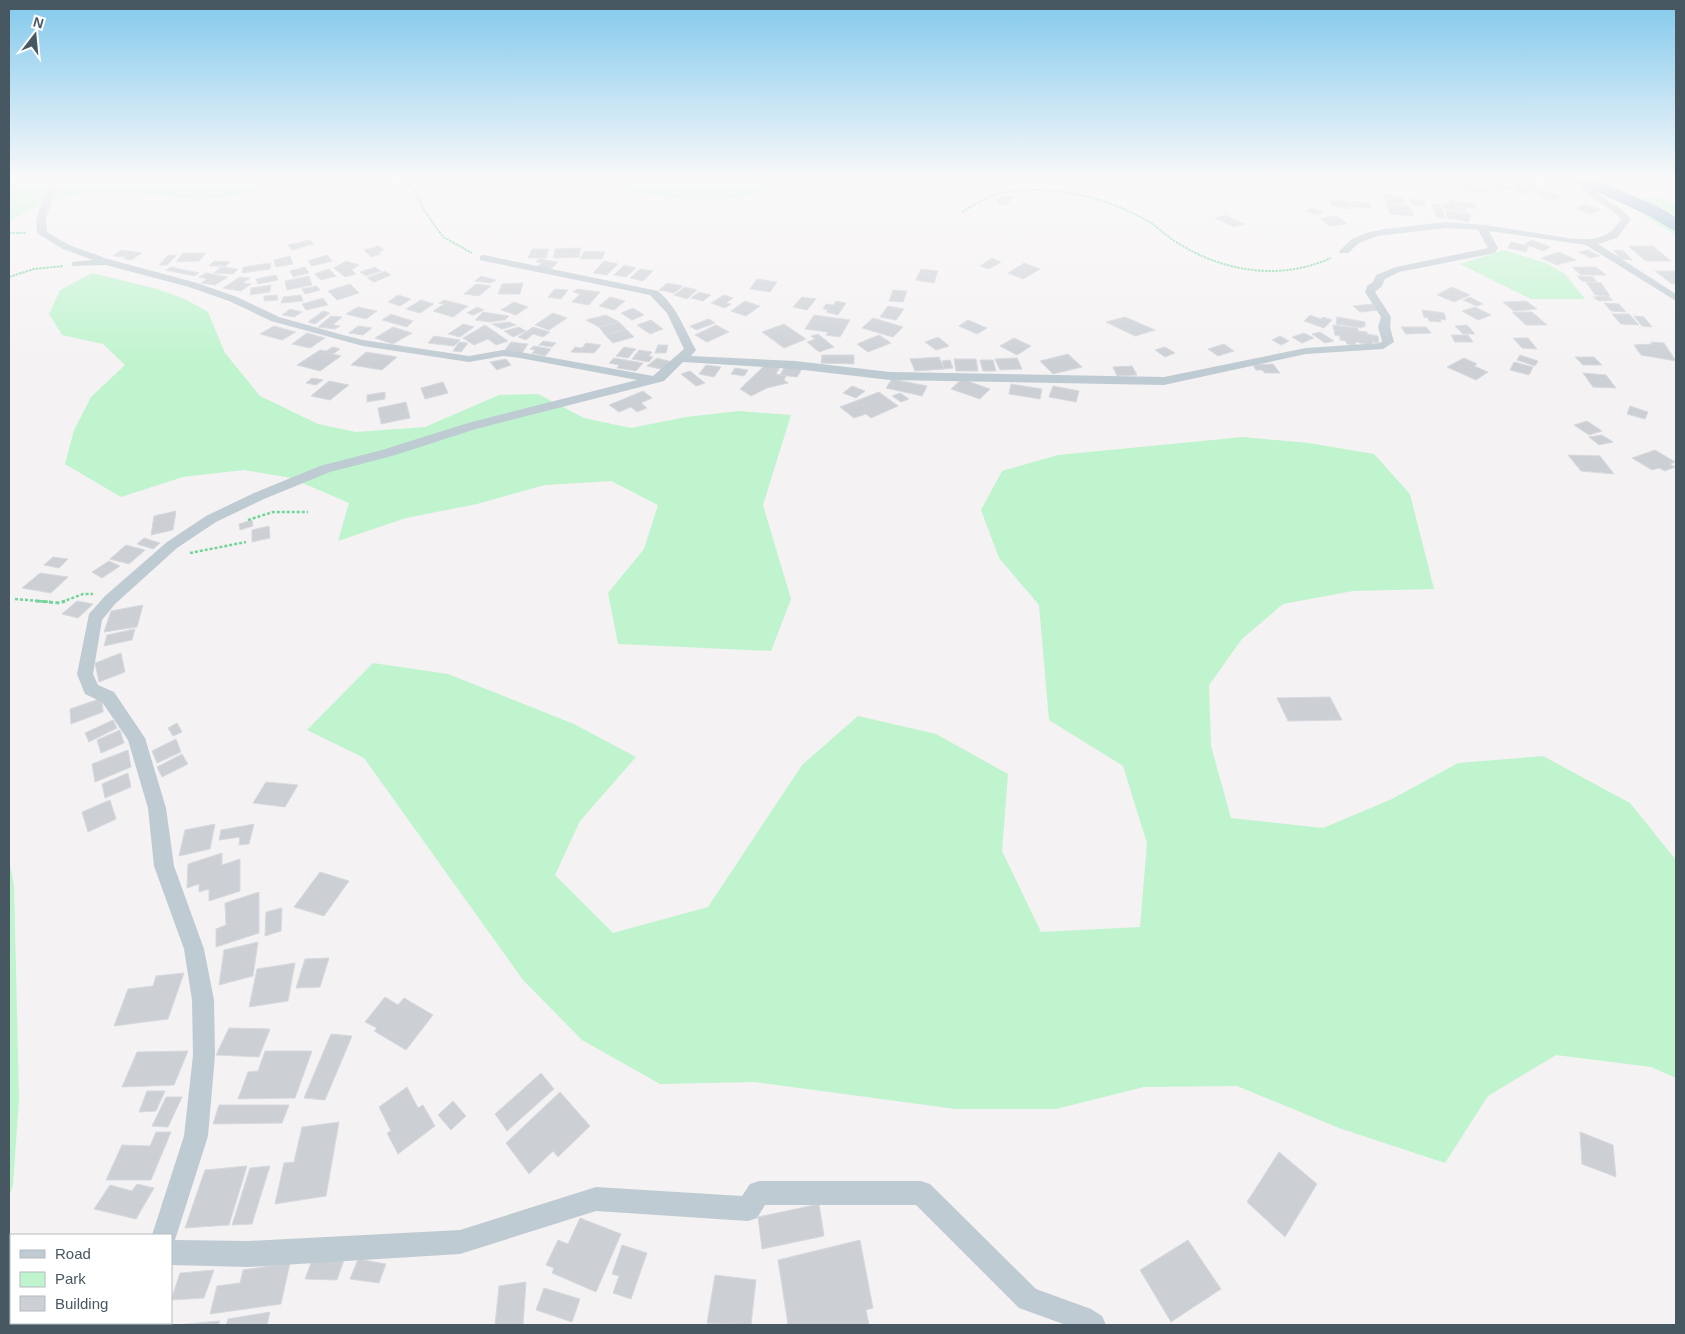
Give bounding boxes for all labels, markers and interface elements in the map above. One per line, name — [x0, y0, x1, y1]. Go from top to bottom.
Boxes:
north arrow — [10, 10, 60, 60]
text: N — [32, 13, 46, 32]
legend — [10, 1234, 172, 1324]
text: Road — [55, 1245, 91, 1262]
text: Park — [55, 1270, 86, 1287]
text: Building — [55, 1295, 108, 1312]

